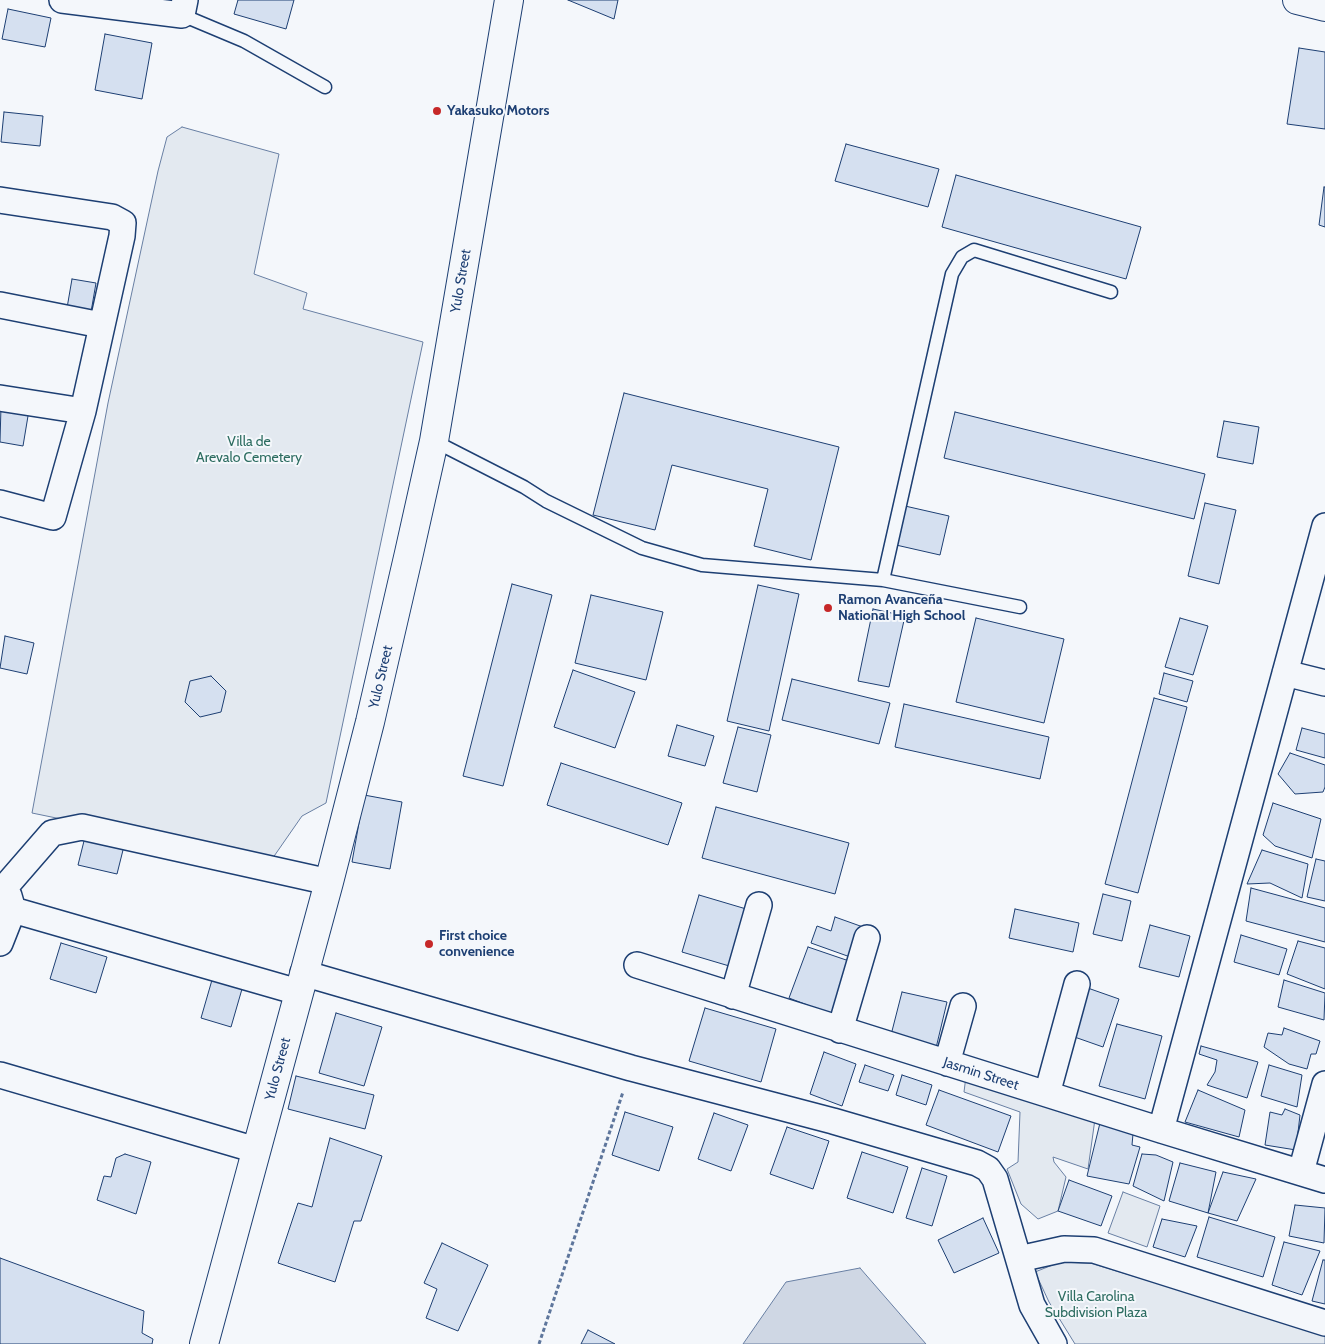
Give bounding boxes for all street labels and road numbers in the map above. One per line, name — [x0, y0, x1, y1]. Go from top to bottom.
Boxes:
street label: Yulo Street — [447, 248, 475, 314]
street label: Yulo Street — [366, 644, 396, 710]
street label: Yulo Street — [262, 1036, 294, 1102]
street label: Jasmin Street — [941, 1054, 1021, 1094]

